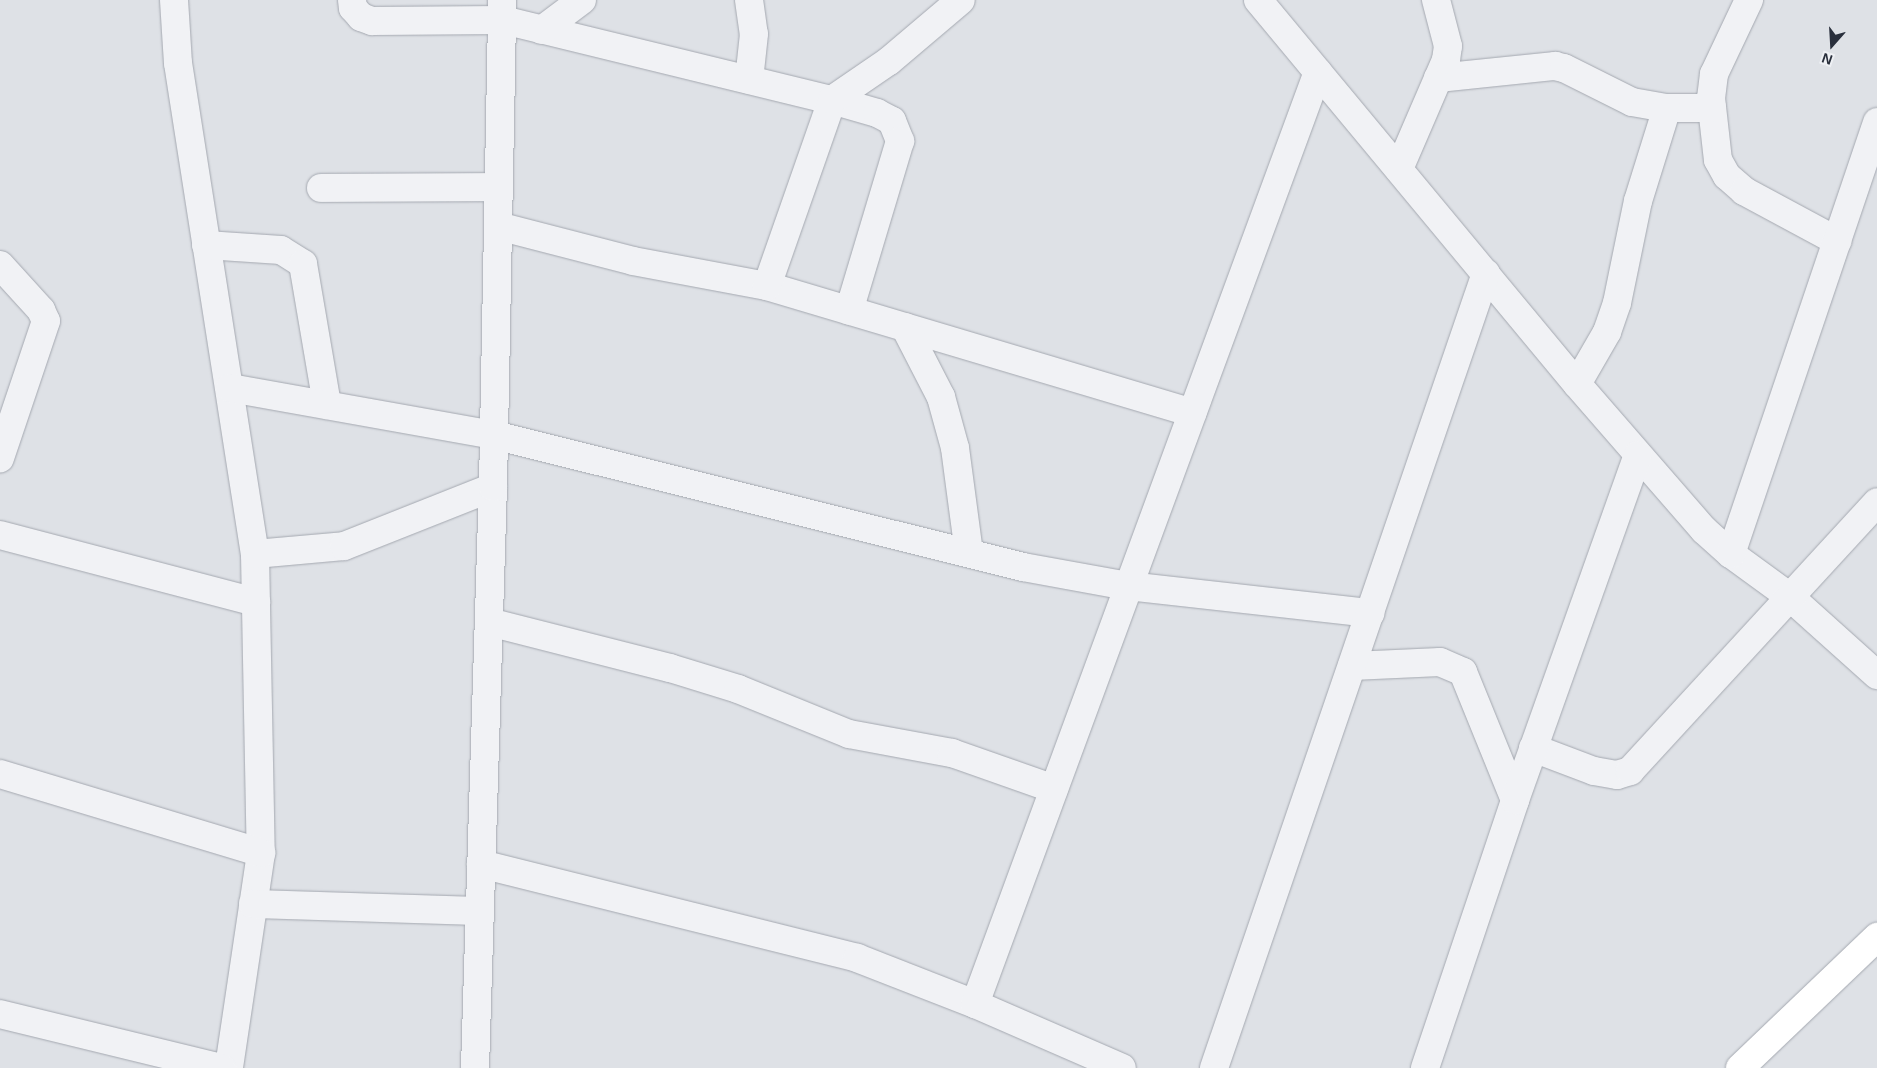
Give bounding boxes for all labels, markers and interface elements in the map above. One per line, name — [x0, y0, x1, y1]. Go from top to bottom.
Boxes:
north arrow — [1807, 20, 1857, 70]
text: N — [1820, 50, 1835, 68]

